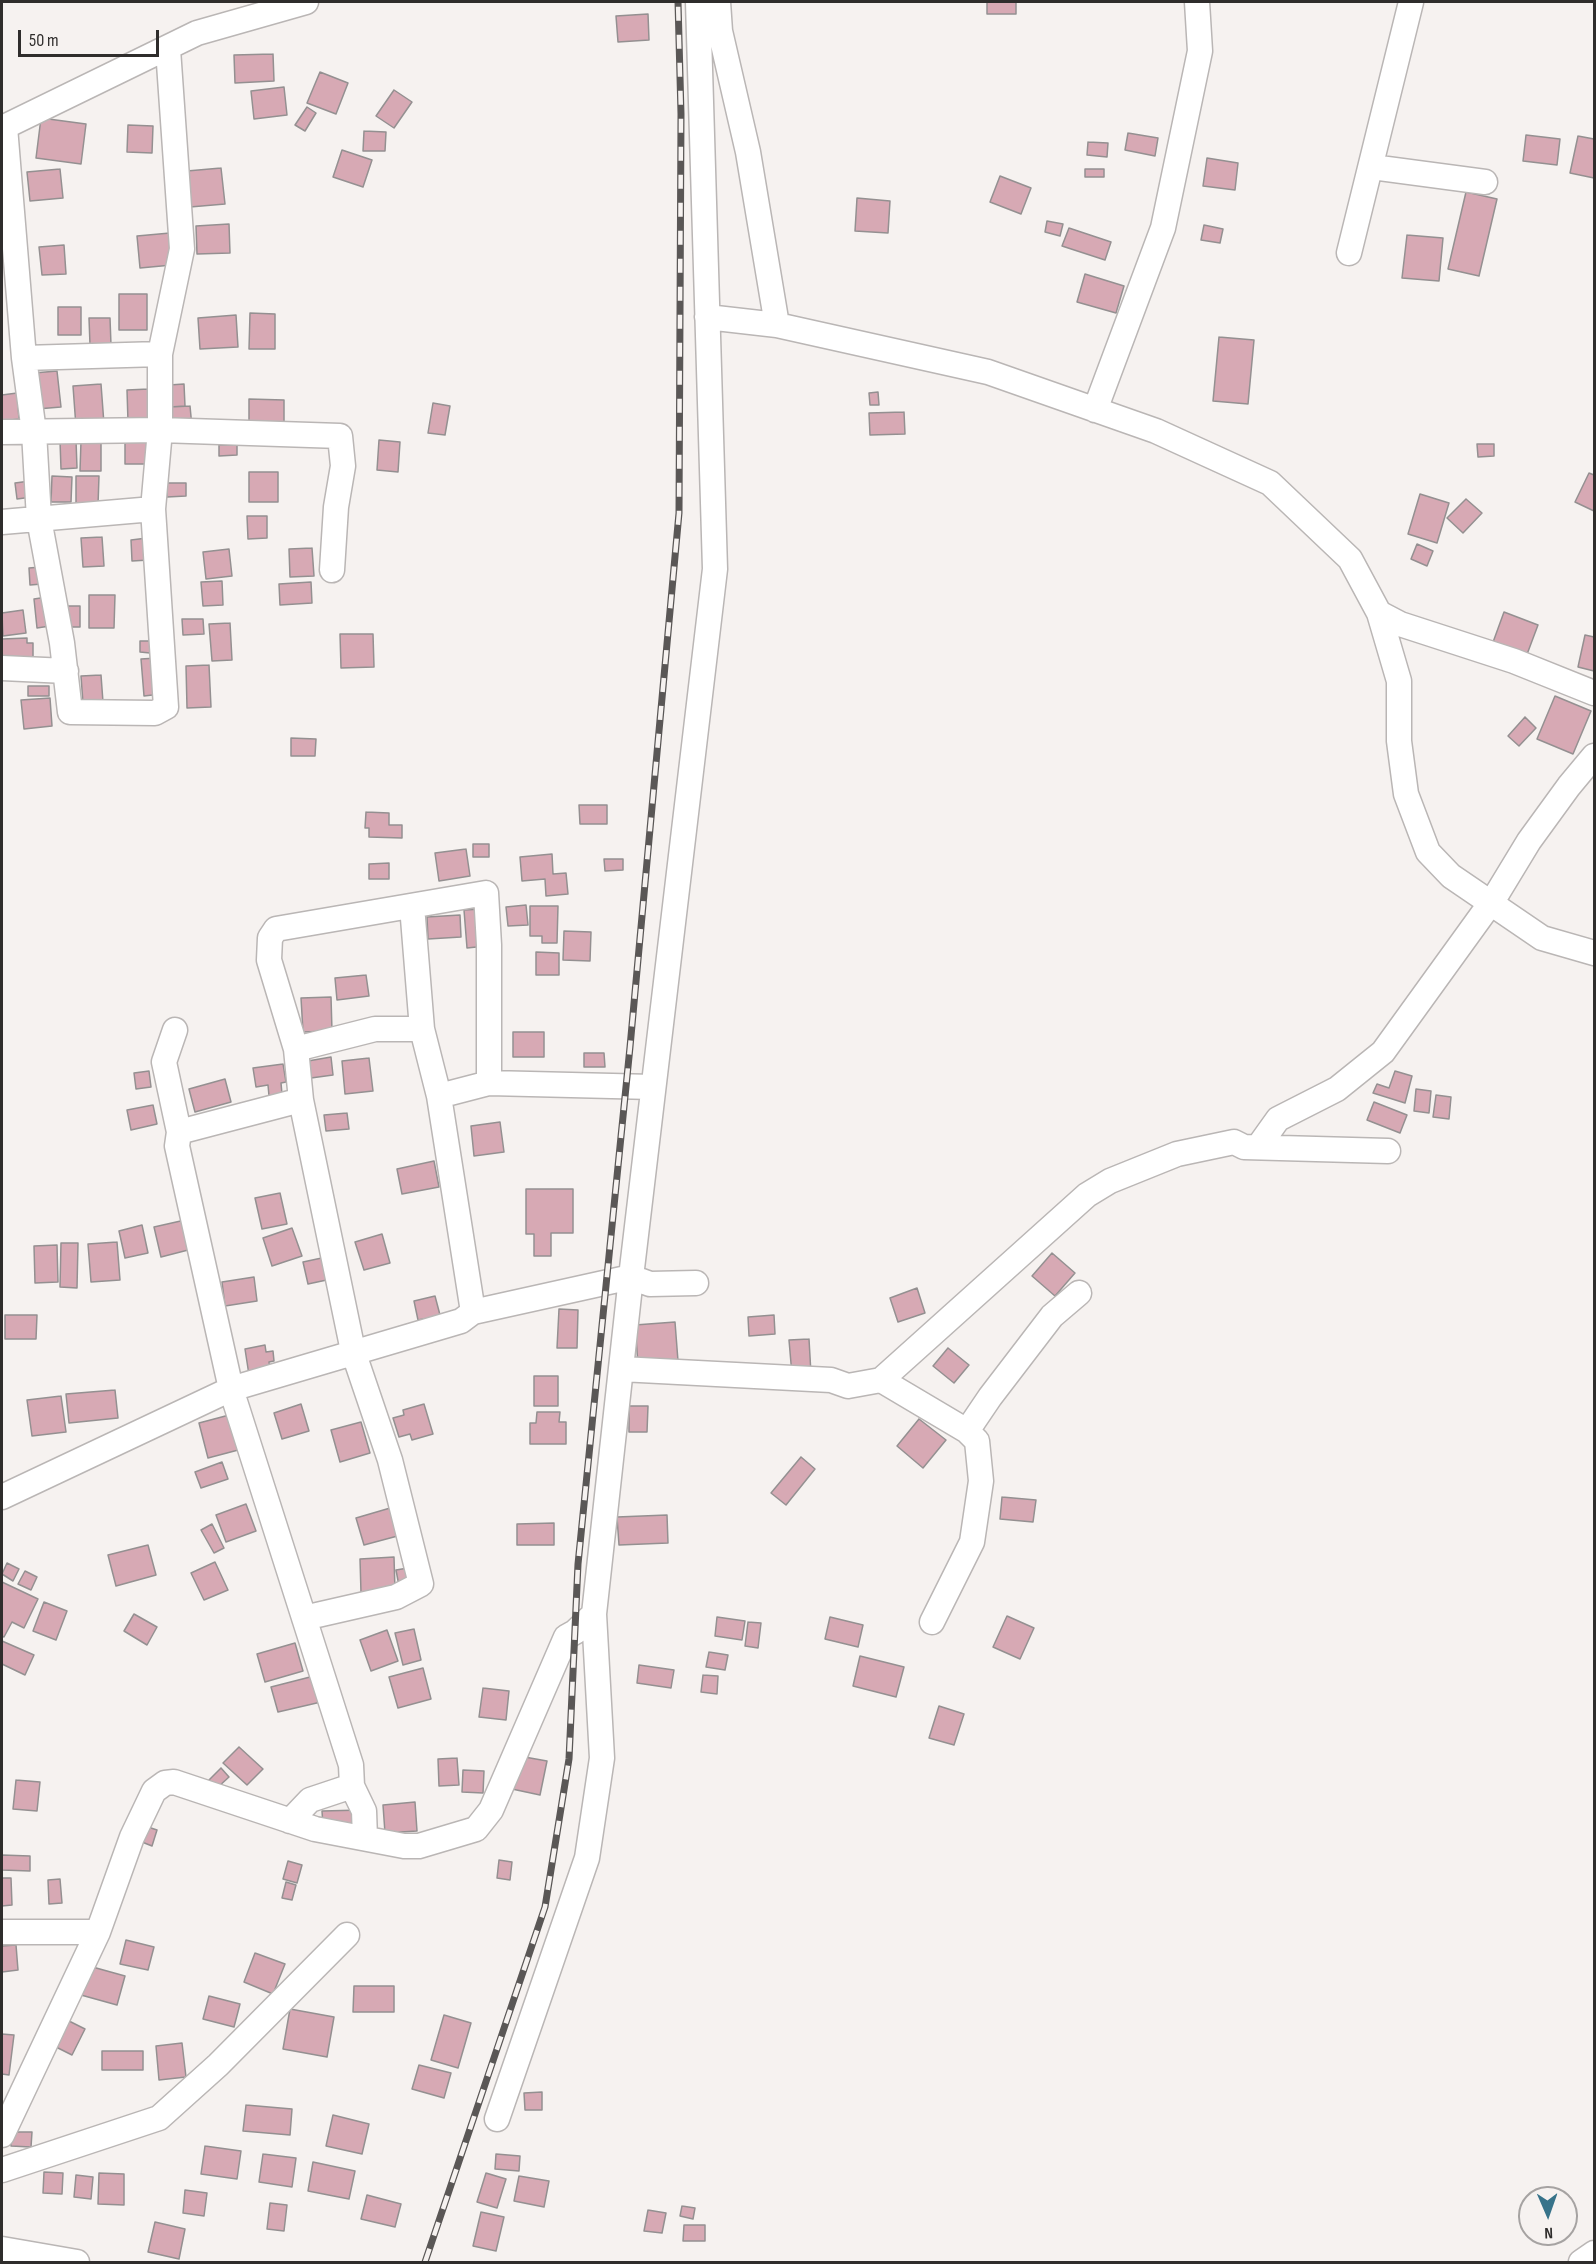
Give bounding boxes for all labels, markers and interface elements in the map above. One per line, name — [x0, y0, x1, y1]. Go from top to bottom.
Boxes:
scale bar — [21, 18, 162, 56]
text: 50 m — [29, 30, 59, 51]
north arrow — [1518, 2186, 1578, 2246]
text: N — [1544, 2223, 1553, 2242]

